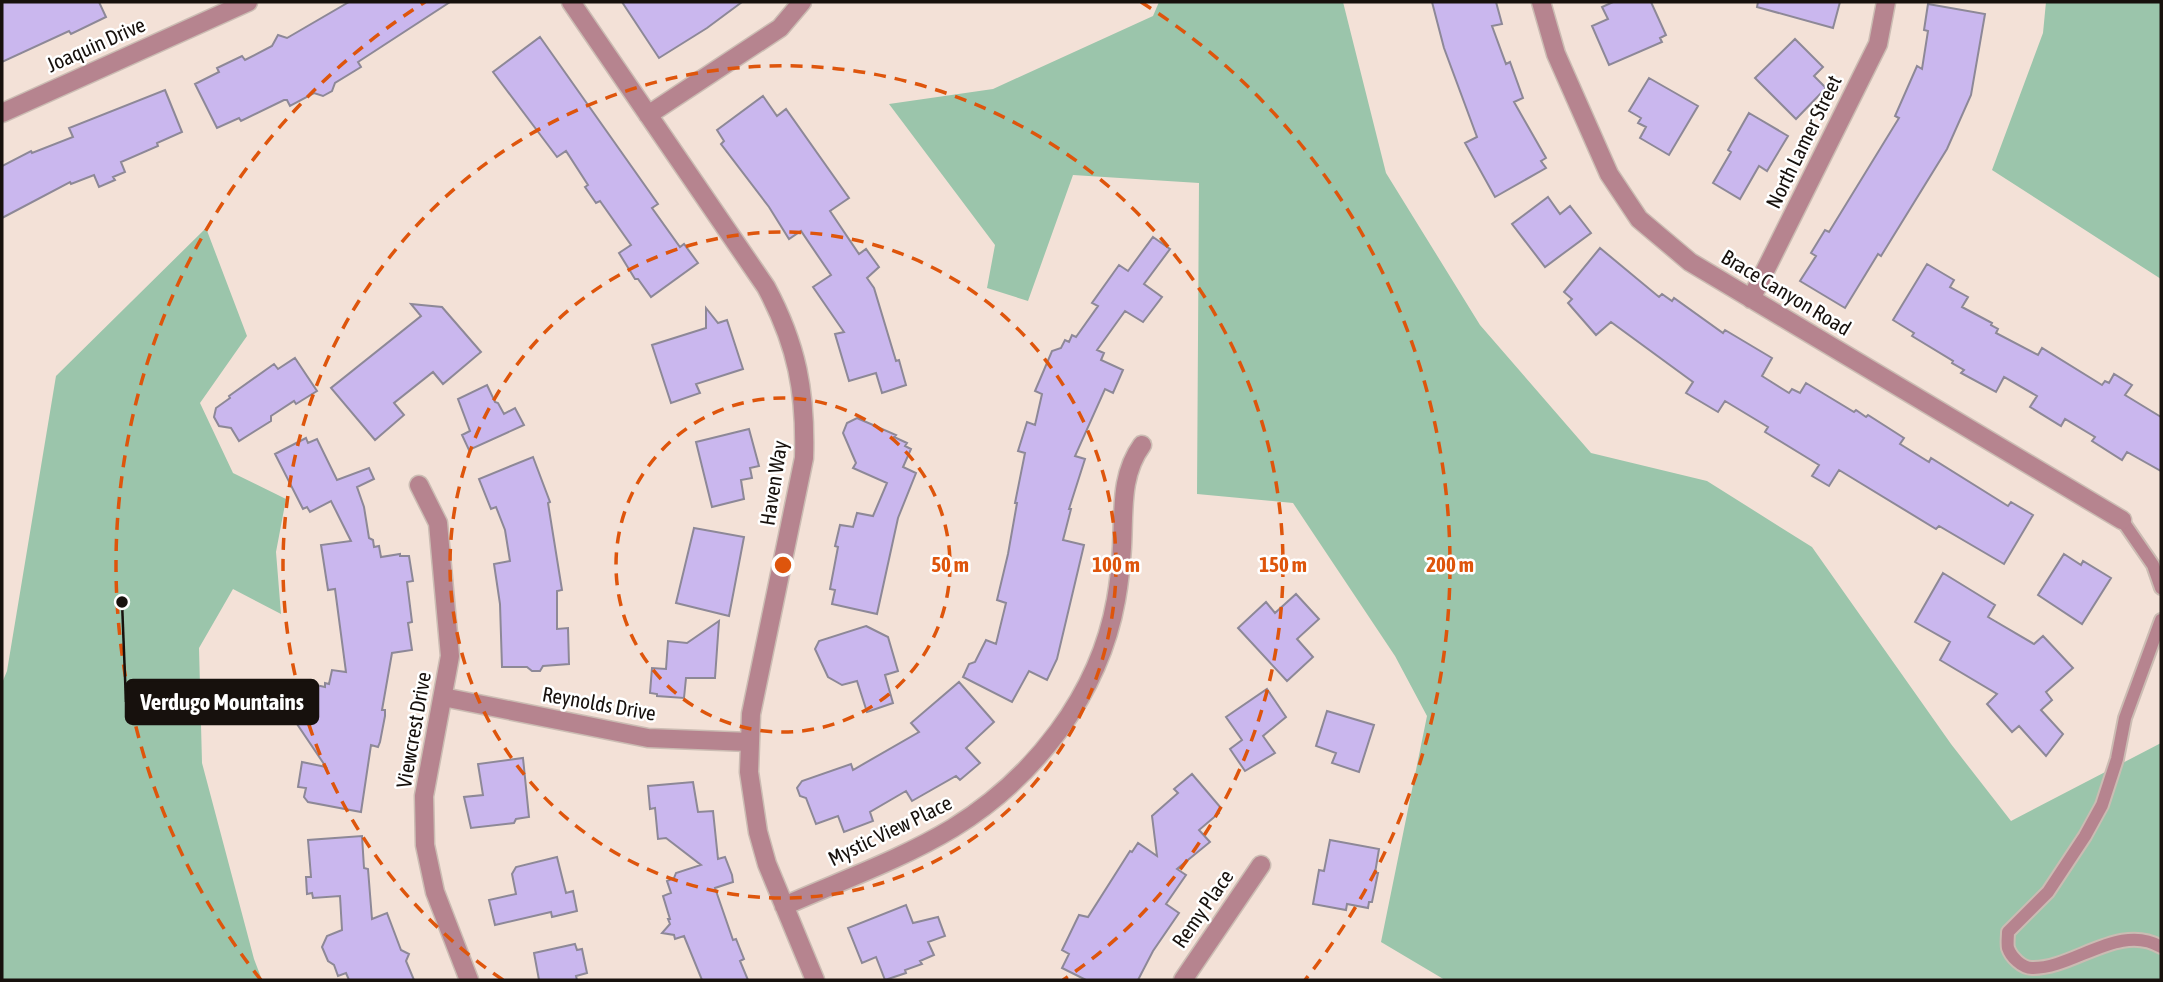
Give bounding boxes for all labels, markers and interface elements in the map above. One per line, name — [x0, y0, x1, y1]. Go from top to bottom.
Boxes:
street label: Joaquin Drive — [43, 12, 148, 76]
street label: North Lamer Street — [1761, 71, 1846, 212]
street label: Brace Canyon Road — [1718, 244, 1856, 340]
street label: Haven Way — [754, 438, 792, 527]
text: 50 m — [931, 552, 969, 576]
text: 100 m — [1092, 552, 1140, 576]
text: 150 m — [1259, 552, 1307, 576]
text: 200 m — [1426, 552, 1474, 576]
centre of rings — [771, 553, 795, 577]
street label: Viewcrest Drive — [391, 670, 435, 790]
callout: Verdugo Mountains — [126, 680, 318, 724]
street label: Reynolds Drive — [541, 681, 658, 725]
text: Verdugo Mountains — [139, 689, 304, 715]
street label: Mystic View Place — [824, 790, 955, 870]
street label: Remy Place — [1167, 865, 1238, 952]

